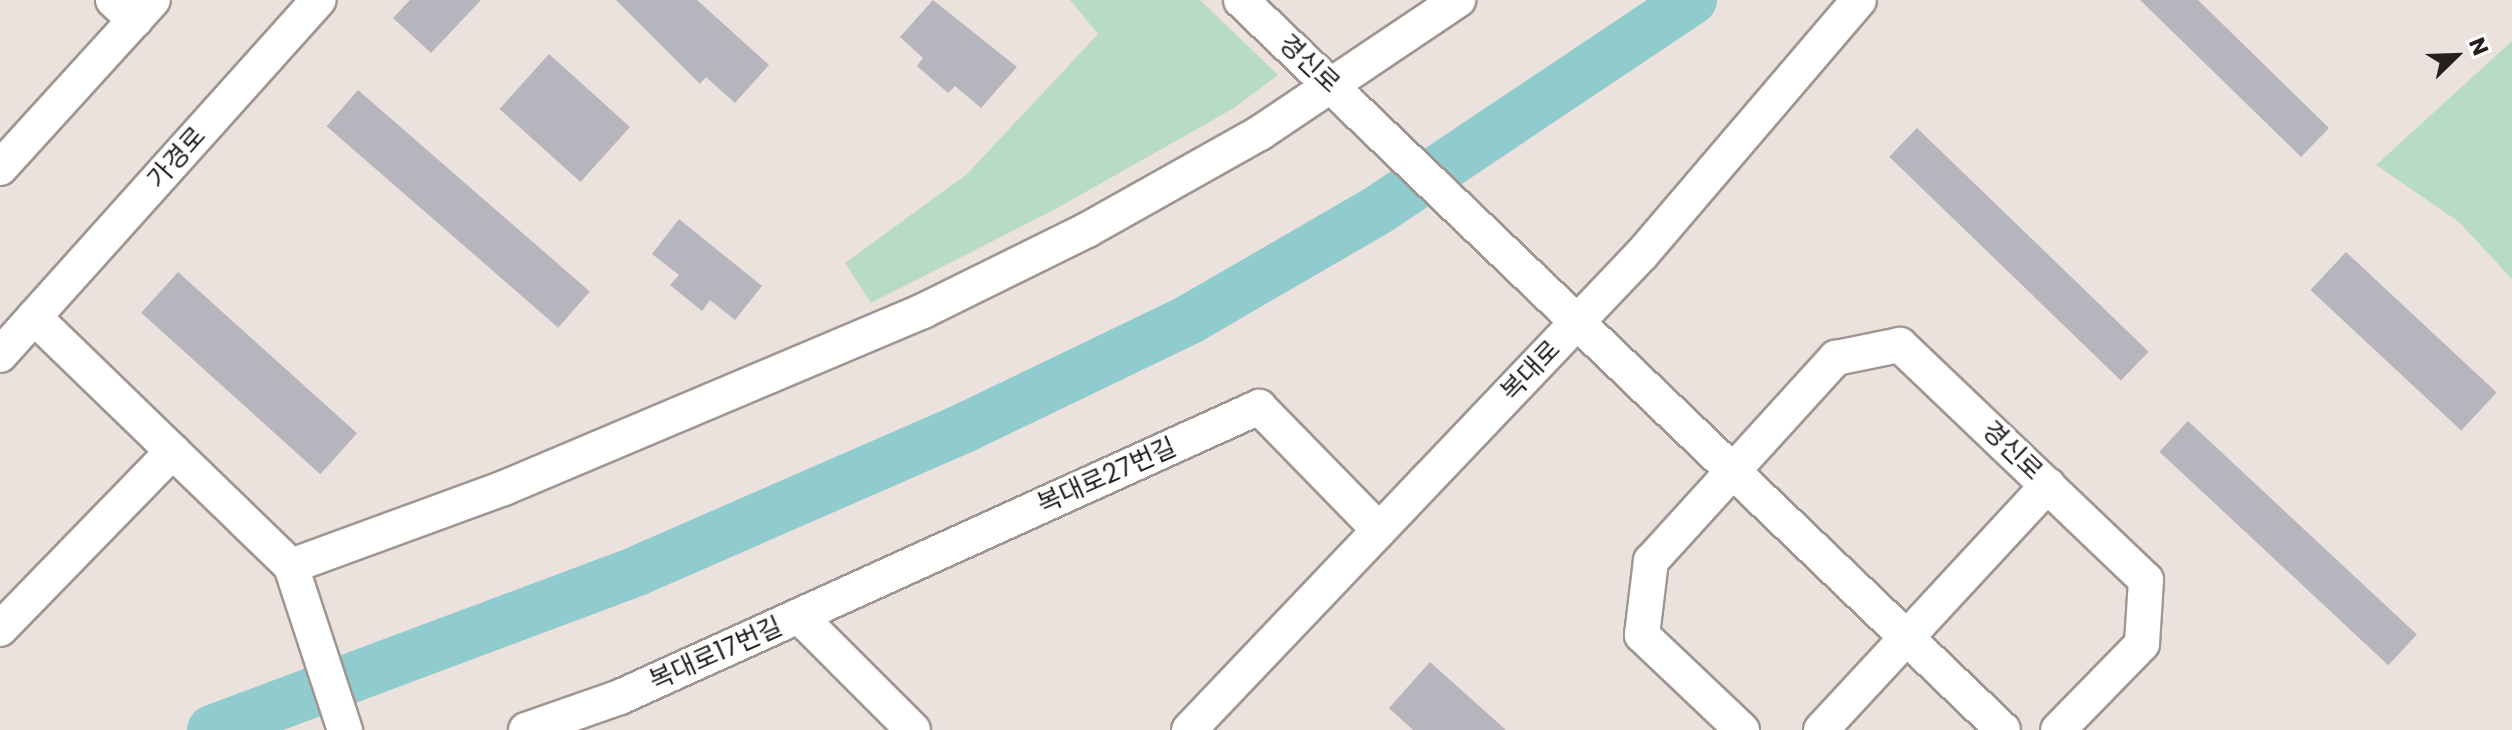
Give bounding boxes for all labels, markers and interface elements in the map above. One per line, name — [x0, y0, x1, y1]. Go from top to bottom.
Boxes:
north arrow — [2416, 16, 2496, 96]
street label: 경신로 — [1272, 28, 1346, 100]
text: N — [2461, 33, 2496, 60]
street label: 가경로 — [141, 121, 213, 195]
street label: 복대로 — [1495, 334, 1567, 408]
street label: 경신로 — [1975, 415, 2049, 487]
street label: 복대로27번길 — [1033, 431, 1181, 521]
street label: 복대로17번길 — [645, 611, 787, 697]

